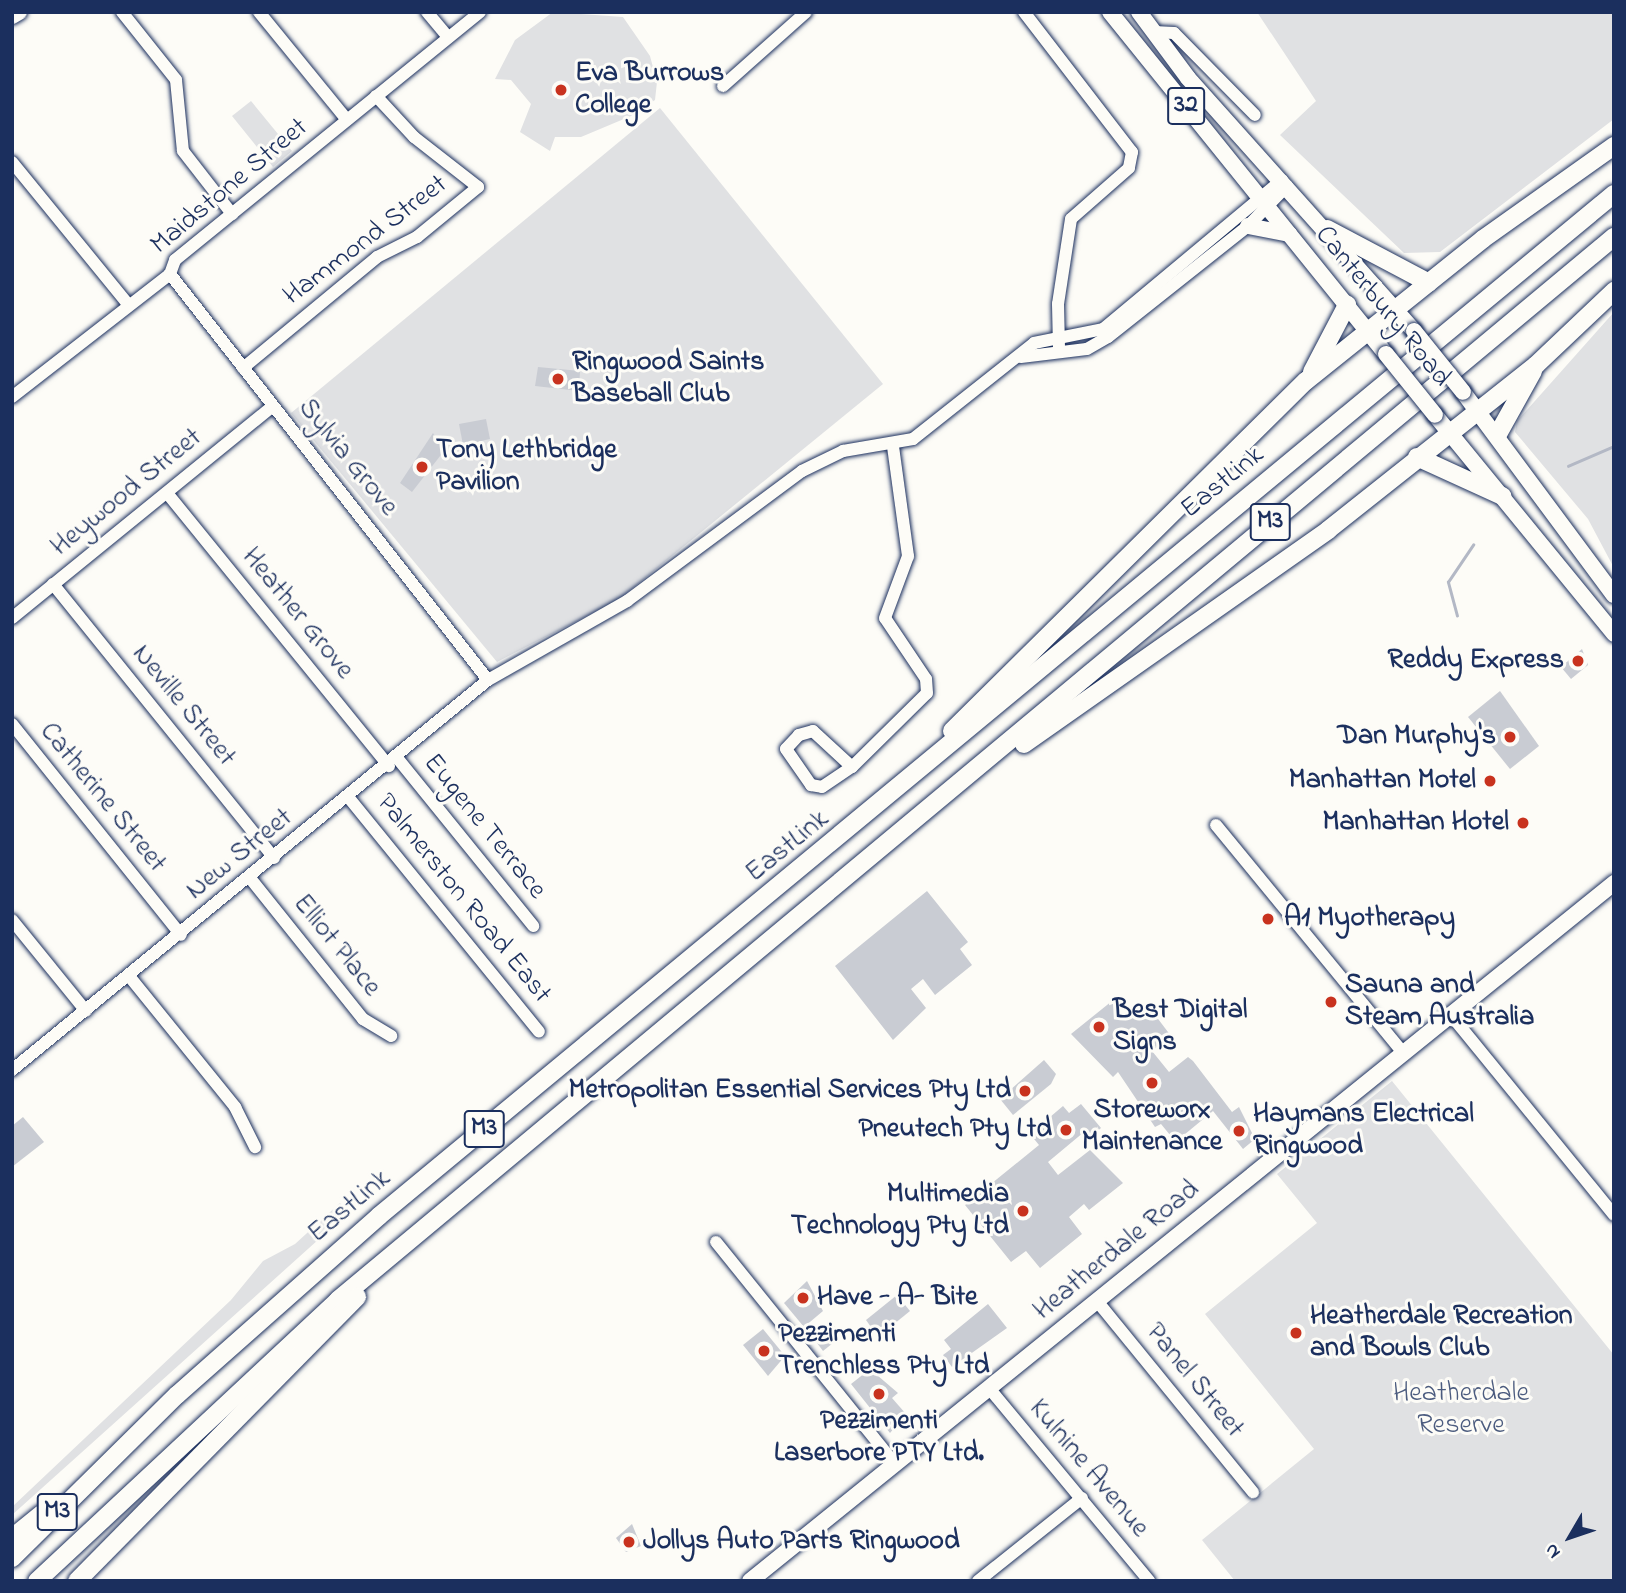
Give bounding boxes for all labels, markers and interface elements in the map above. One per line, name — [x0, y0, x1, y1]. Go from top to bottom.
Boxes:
place label: Eva Burrows College — [575, 57, 724, 123]
marker: Eva Burrows College — [553, 82, 569, 98]
road number: 32 — [1167, 83, 1205, 128]
street label: Maidstone Street — [145, 111, 315, 263]
street label: Hammond Street — [277, 168, 455, 314]
street label: Canterbury Road — [1307, 220, 1457, 394]
place label: Ringwood Saints Baseball Club — [572, 346, 764, 412]
marker: Ringwood Saints Baseball Club — [550, 371, 566, 387]
street label: Sylvia Grove — [290, 393, 404, 523]
street label: Heywood Street — [45, 422, 209, 564]
place label: Tony Lethbridge Pavilion — [436, 434, 617, 500]
street label: EastLink — [1175, 439, 1271, 527]
marker: Tony Lethbridge Pavilion — [414, 459, 430, 475]
road number: M3 — [1249, 500, 1291, 544]
street label: Heather Grove — [234, 541, 360, 687]
street label: Neville Street — [124, 638, 242, 774]
place label: Reddy Express — [1387, 644, 1564, 678]
marker: Reddy Express — [1570, 653, 1586, 669]
street label: Catherine Street — [31, 716, 173, 880]
place label: Dan Murphy's — [1337, 720, 1496, 754]
marker: Dan Murphy's — [1502, 729, 1518, 745]
street label: Eugene Terrace — [415, 747, 553, 907]
place label: Manhattan Motel — [1289, 764, 1476, 798]
marker: Manhattan Motel — [1482, 773, 1498, 789]
street label: Palmerston Road East — [368, 787, 558, 1011]
street label: New Street — [180, 802, 300, 908]
street label: EastLink — [740, 803, 836, 891]
place label: Manhattan Hotel — [1322, 806, 1509, 840]
marker: Manhattan Hotel — [1515, 815, 1531, 831]
street label: Elliot Place — [285, 888, 387, 1004]
place label: A1 Myotherapy — [1284, 902, 1455, 936]
marker: A1 Myotherapy — [1258, 909, 1278, 929]
place label: Sauna and Steam Australia — [1345, 969, 1534, 1035]
place label: Best Digital Signs — [1113, 994, 1248, 1060]
marker: Sauna and Steam Australia — [1323, 994, 1339, 1010]
marker: Best Digital Signs — [1091, 1019, 1107, 1035]
place label: Metropolitan Essential Services Pty Ltd — [568, 1074, 1011, 1108]
marker: Storeworx Maintenance — [1144, 1075, 1160, 1091]
marker: Metropolitan Essential Services Pty Ltd — [1017, 1083, 1033, 1099]
place label: Storeworx Maintenance — [1082, 1094, 1222, 1160]
place label: Haymans Electrical Ringwood — [1253, 1098, 1474, 1164]
road number: M3 — [463, 1106, 505, 1152]
place label: Pneutech Pty Ltd — [858, 1113, 1052, 1147]
marker: Pneutech Pty Ltd — [1058, 1122, 1074, 1138]
marker: Haymans Electrical Ringwood — [1231, 1123, 1247, 1139]
street label: EastLink — [302, 1163, 398, 1251]
street label: Heatherdale Road — [1027, 1174, 1207, 1328]
place label: Multimedia Technology Pty Ltd — [791, 1178, 1009, 1244]
marker: Multimedia Technology Pty Ltd — [1015, 1203, 1031, 1219]
place label: Have - A- Bite — [817, 1281, 978, 1315]
marker: Have - A- Bite — [795, 1290, 811, 1306]
place label: Heatherdale Recreation and Bowls Club — [1310, 1300, 1573, 1366]
street label: Panel Street — [1137, 1317, 1251, 1445]
place label: Pezzimenti Trenchless Pty Ltd — [778, 1318, 990, 1384]
marker: Heatherdale Recreation and Bowls Club — [1288, 1325, 1304, 1341]
marker: Pezzimenti Trenchless Pty Ltd — [756, 1343, 772, 1359]
park label: Heatherdale Reserve — [1393, 1377, 1529, 1443]
marker: Pezzimenti Laserbore PTY Ltd. — [871, 1386, 887, 1402]
street label: Kulnine Avenue — [1020, 1393, 1156, 1545]
place label: Pezzimenti Laserbore PTY Ltd. — [774, 1405, 984, 1471]
road number: M3 — [36, 1490, 78, 1534]
north arrow — [1535, 1502, 1605, 1572]
place label: Jollys Auto Parts Ringwood — [643, 1525, 960, 1559]
marker: Jollys Auto Parts Ringwood — [621, 1534, 637, 1550]
text: N — [1539, 1537, 1568, 1564]

